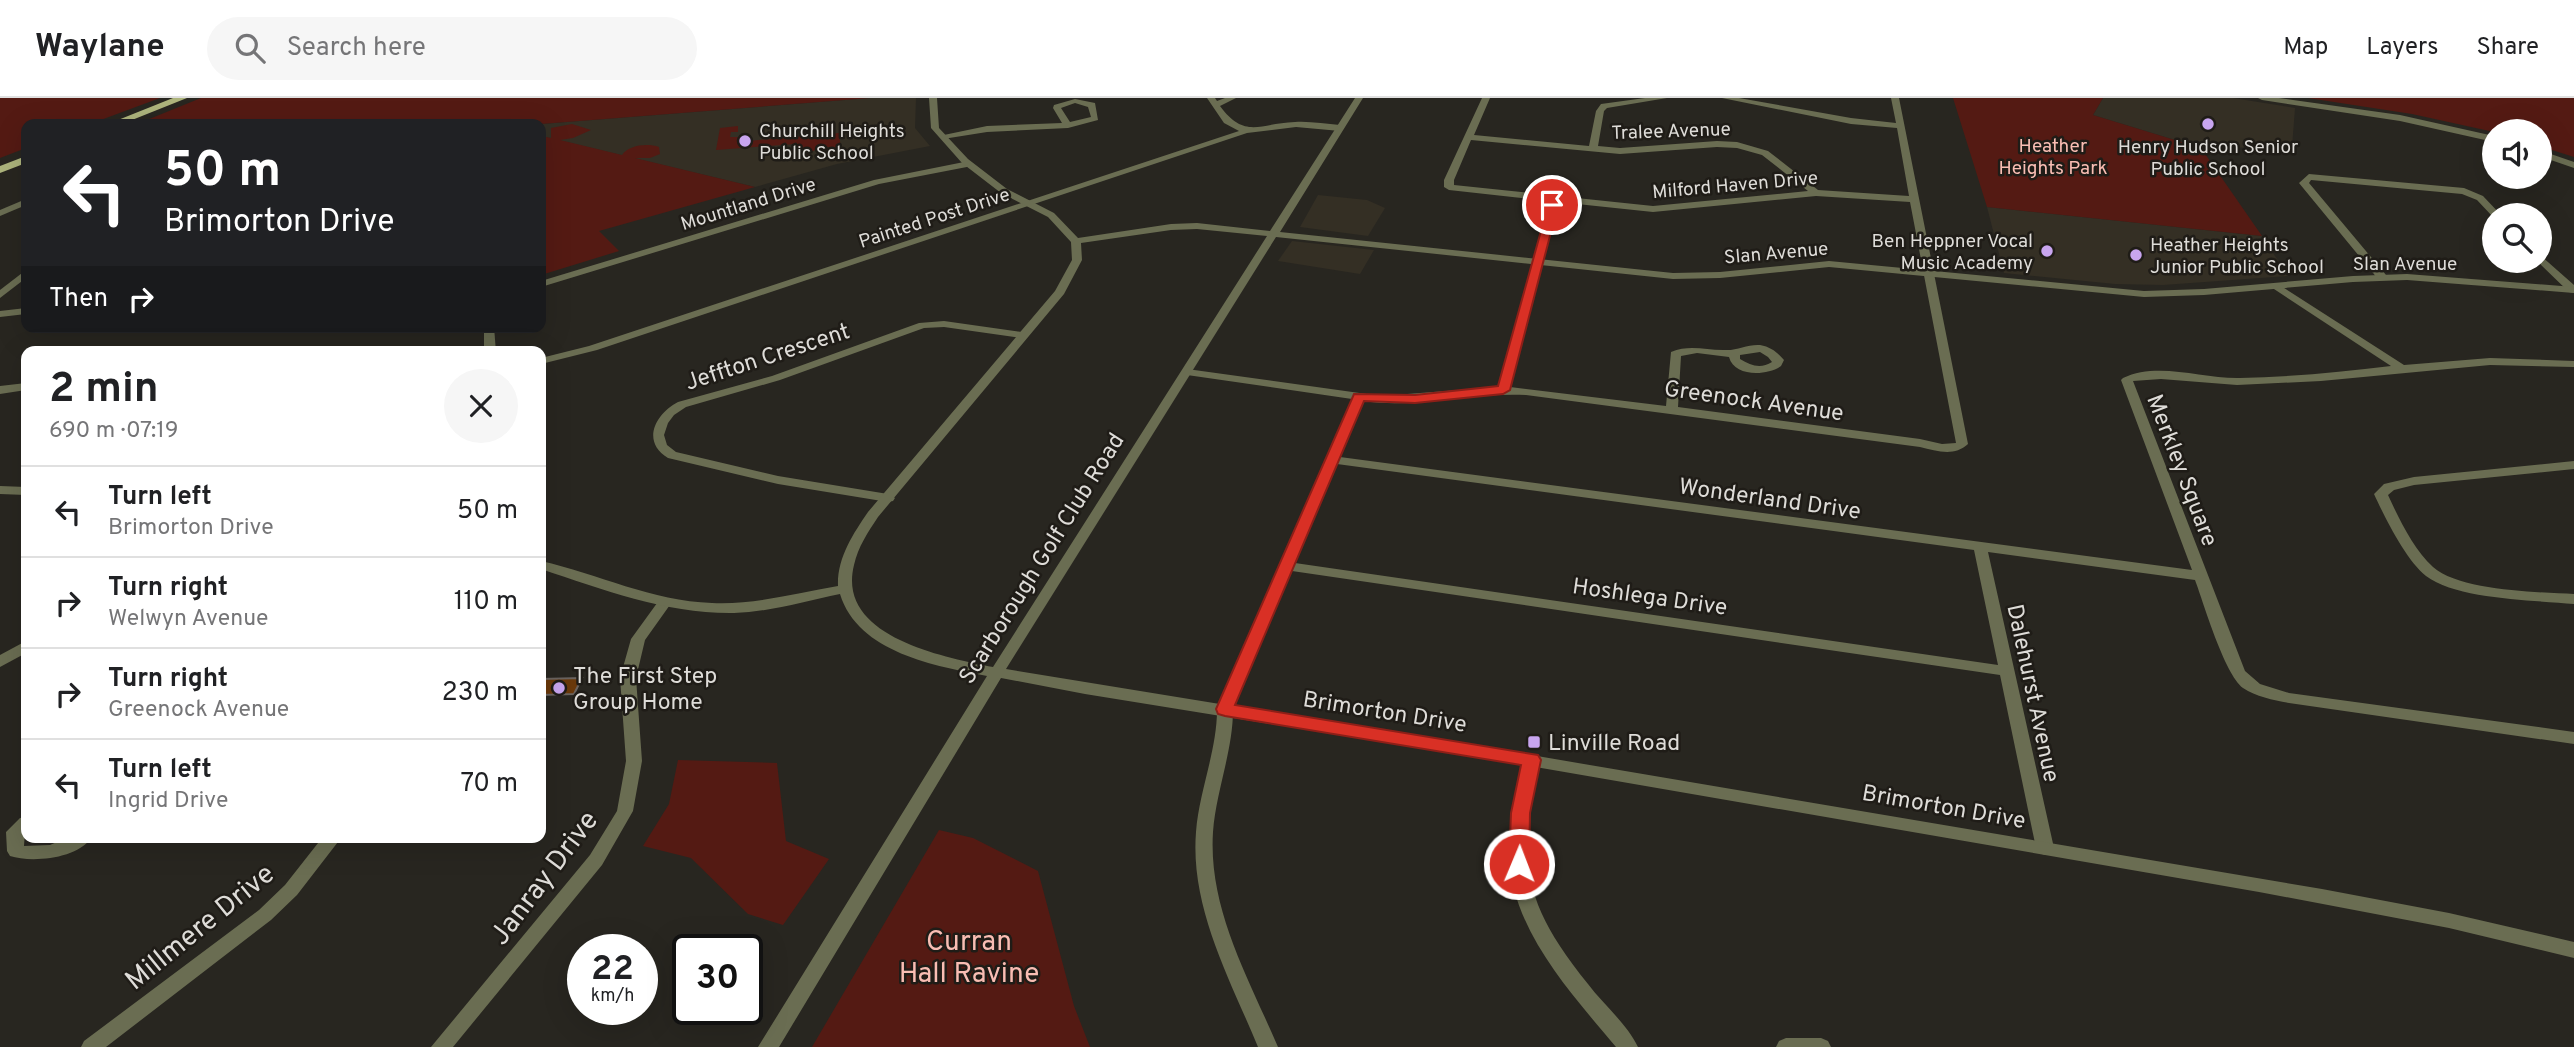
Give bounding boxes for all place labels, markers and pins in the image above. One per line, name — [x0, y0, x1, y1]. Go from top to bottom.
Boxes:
marker: Henry Hudson Senior Public School — [2200, 116, 2216, 132]
place label: Churchill Heights Public School — [759, 120, 905, 166]
marker: Churchill Heights Public School — [737, 133, 753, 149]
place label: Henry Hudson Senior Public School — [2118, 136, 2299, 182]
pin — [1522, 175, 1582, 235]
place label: Ben Heppner Vocal Music Academy — [1871, 230, 2033, 276]
place label: Heather Heights Junior Public School — [2150, 234, 2324, 280]
marker: Ben Heppner Vocal Music Academy — [2039, 243, 2055, 259]
marker: Heather Heights Junior Public School — [2128, 247, 2144, 263]
place label: The First Step Group Home — [573, 663, 717, 718]
marker: The First Step Group Home — [551, 680, 567, 696]
place label: Linville Road — [1548, 730, 1680, 759]
marker: Linville Road — [1526, 734, 1542, 750]

